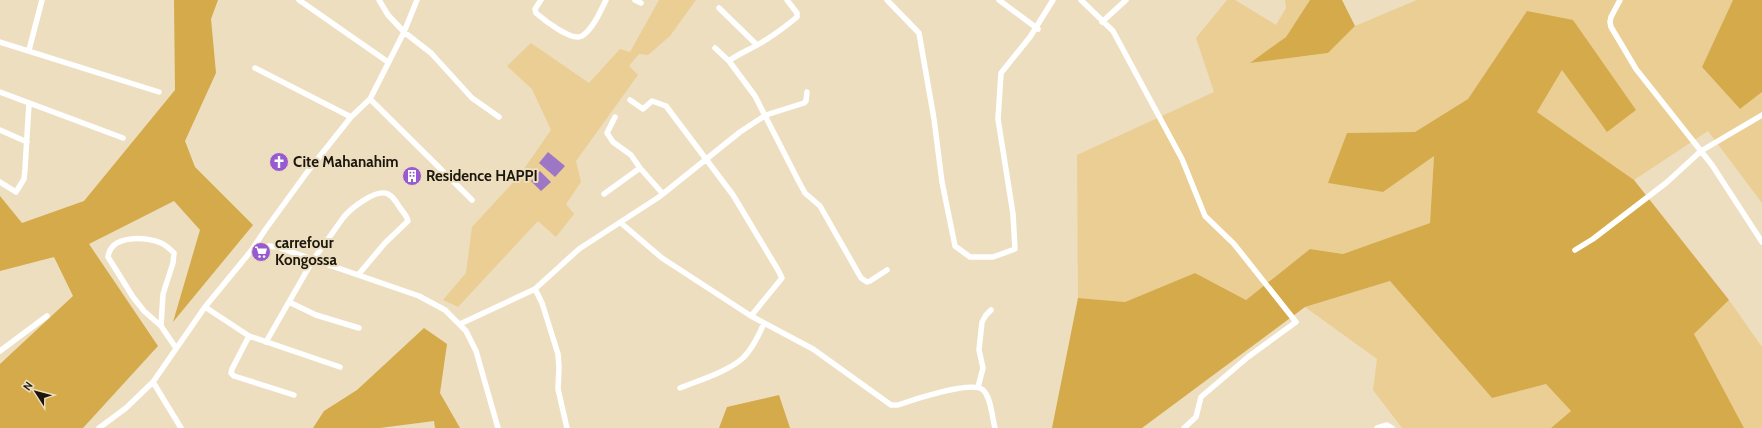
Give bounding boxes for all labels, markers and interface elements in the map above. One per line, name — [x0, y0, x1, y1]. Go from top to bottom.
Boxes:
church icon: Cite Mahanahim — [268, 151, 290, 173]
place label: Cite Mahanahim — [293, 153, 399, 171]
building icon: Residence HAPPI — [401, 165, 423, 187]
place label: Residence HAPPI — [426, 167, 538, 185]
place label: carrefour Kongossa — [275, 234, 337, 269]
supermarket icon: carrefour Kongossa — [250, 241, 272, 263]
north arrow — [16, 372, 56, 412]
text: N — [20, 379, 36, 393]

